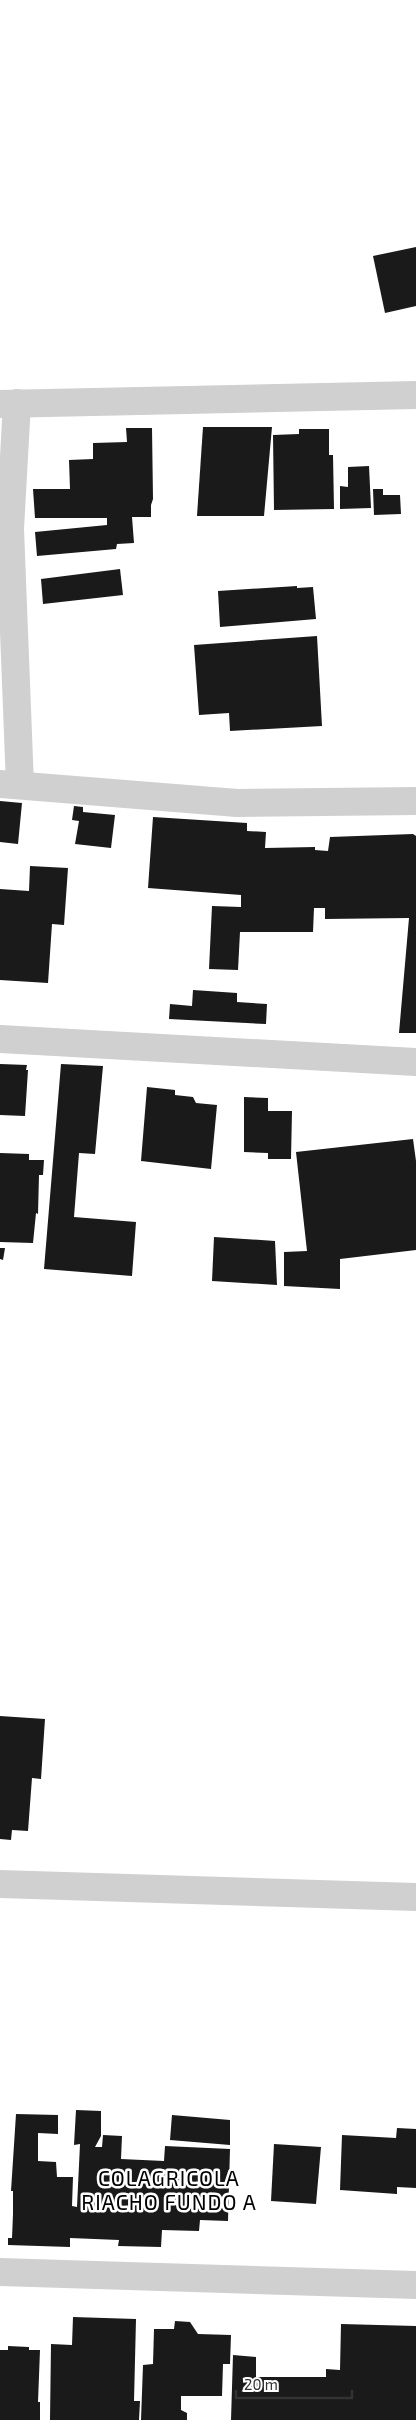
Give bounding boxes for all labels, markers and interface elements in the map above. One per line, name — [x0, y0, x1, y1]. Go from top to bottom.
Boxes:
district label: COLAGRICOLA RIACHO FUNDO A — [81, 2165, 257, 2214]
scale bar — [236, 2368, 352, 2400]
text: 20 m — [244, 2375, 278, 2393]

